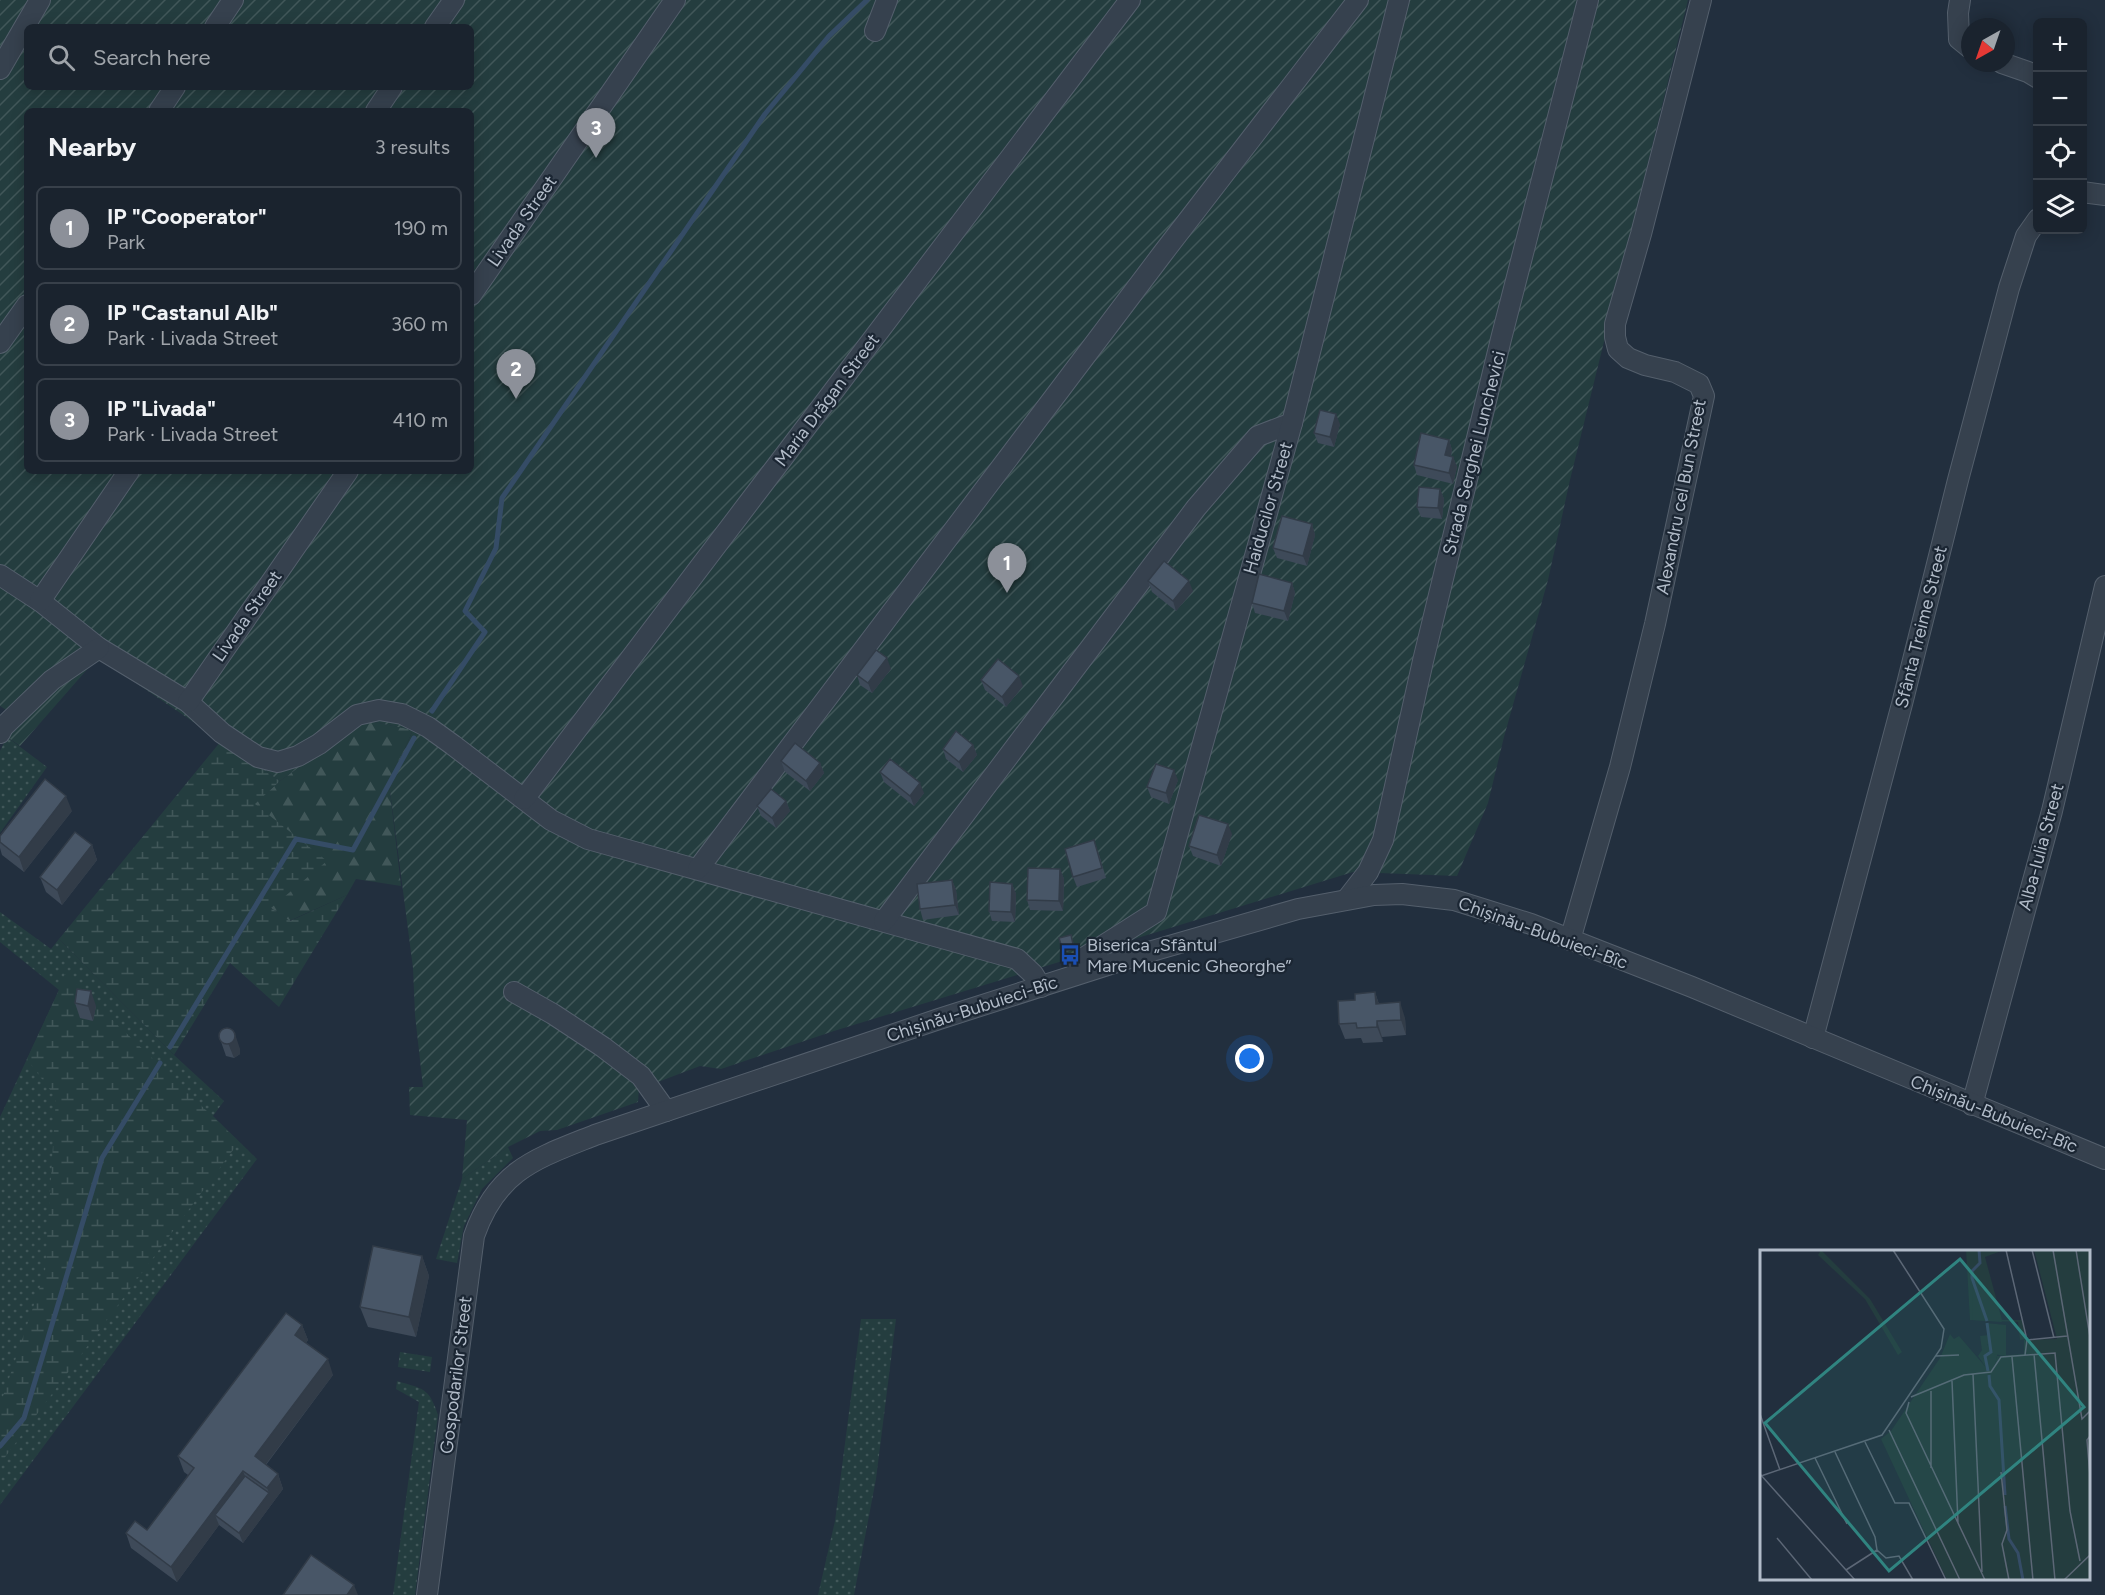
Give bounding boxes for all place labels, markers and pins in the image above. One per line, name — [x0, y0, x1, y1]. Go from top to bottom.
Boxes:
pin: 3 — [576, 108, 616, 158]
pin: 2 — [496, 350, 536, 399]
pin: 1 — [988, 544, 1026, 593]
place label: Biserica „Sfântul Mare Mucenic Gheorghe” — [1087, 934, 1292, 977]
bus stop icon: Biserica „Sfântul Mare Mucenic Gheorghe” — [1058, 943, 1082, 967]

